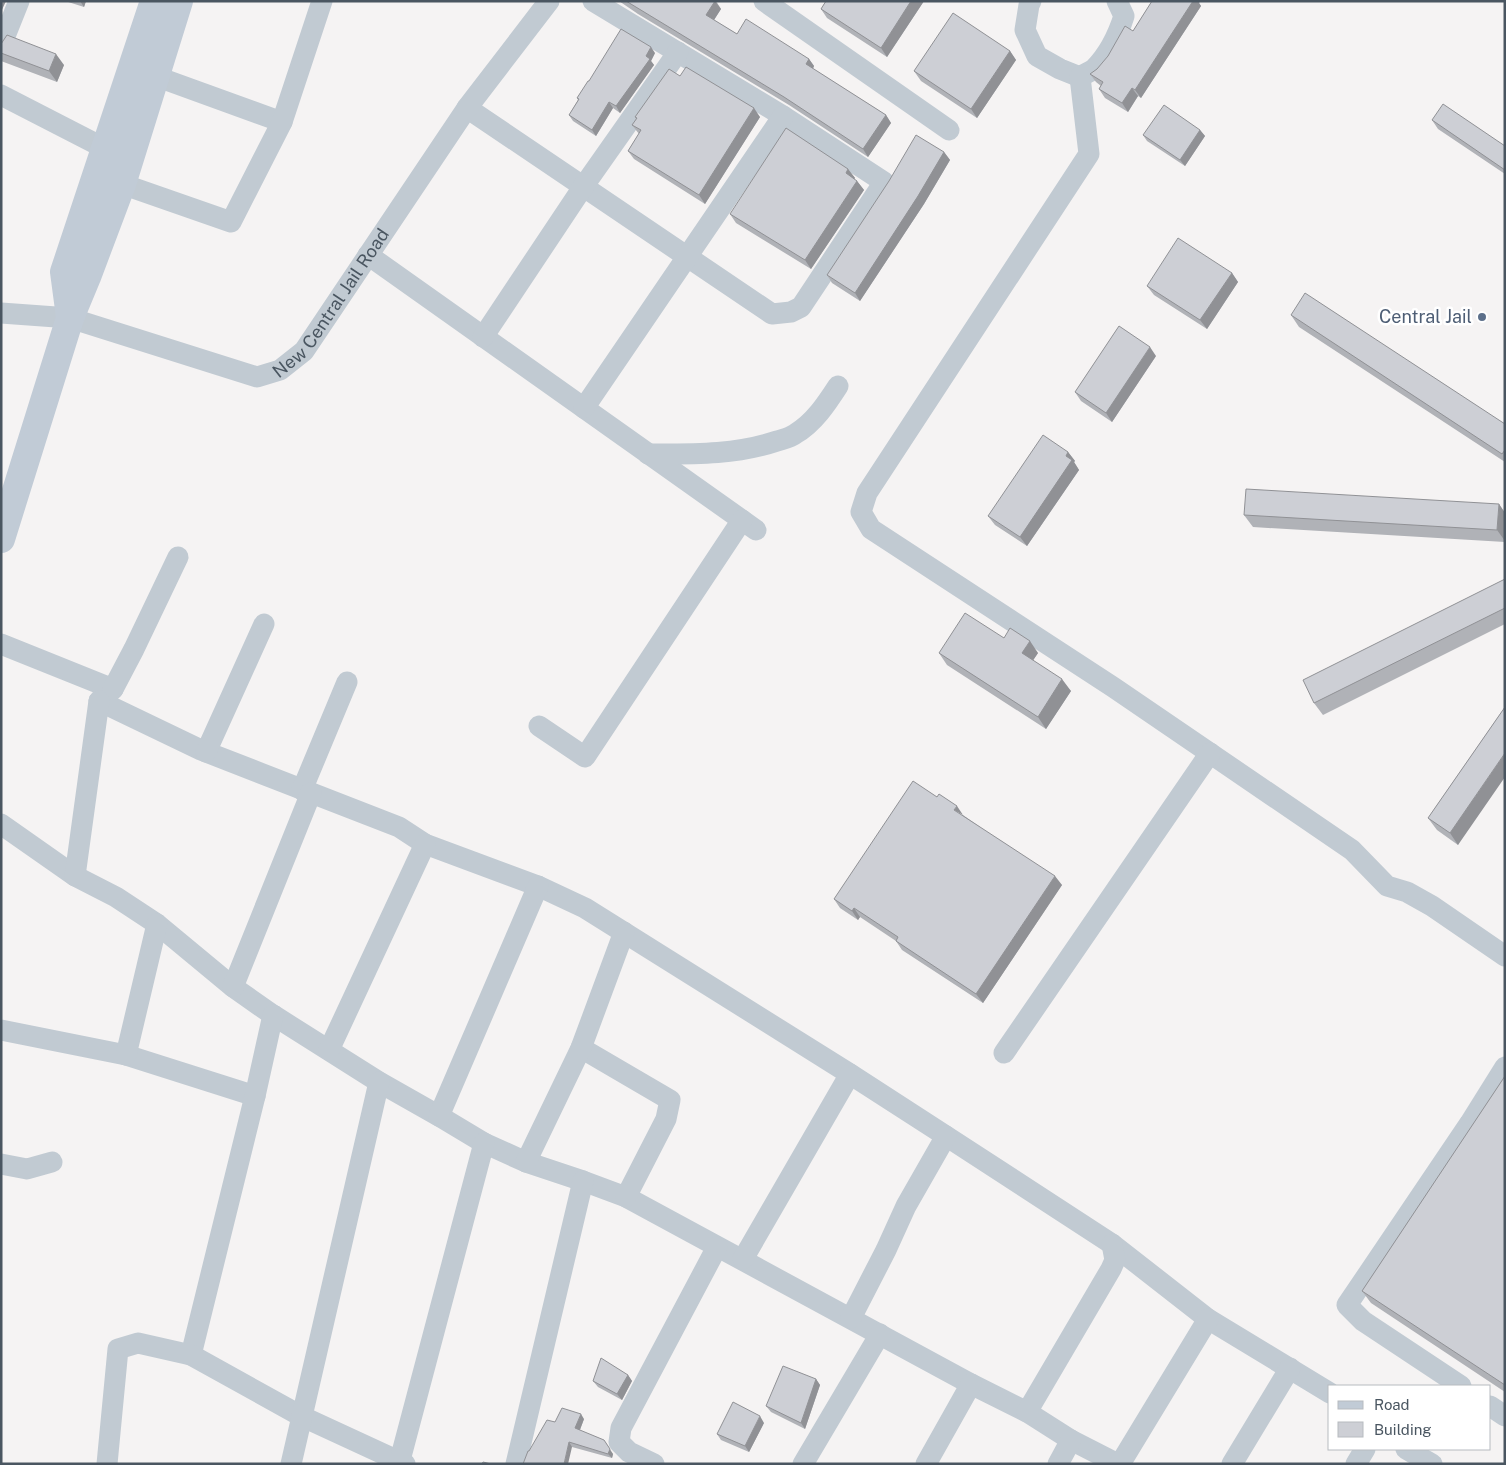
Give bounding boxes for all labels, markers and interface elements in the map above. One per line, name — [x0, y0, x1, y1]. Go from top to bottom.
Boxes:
street label: New Central Jail Road — [268, 224, 393, 382]
place label: Central Jail — [1379, 306, 1472, 327]
marker: Central Jail — [1476, 311, 1488, 323]
legend — [1328, 1385, 1491, 1450]
text: Road — [1374, 1396, 1410, 1413]
text: Building — [1374, 1421, 1432, 1438]

